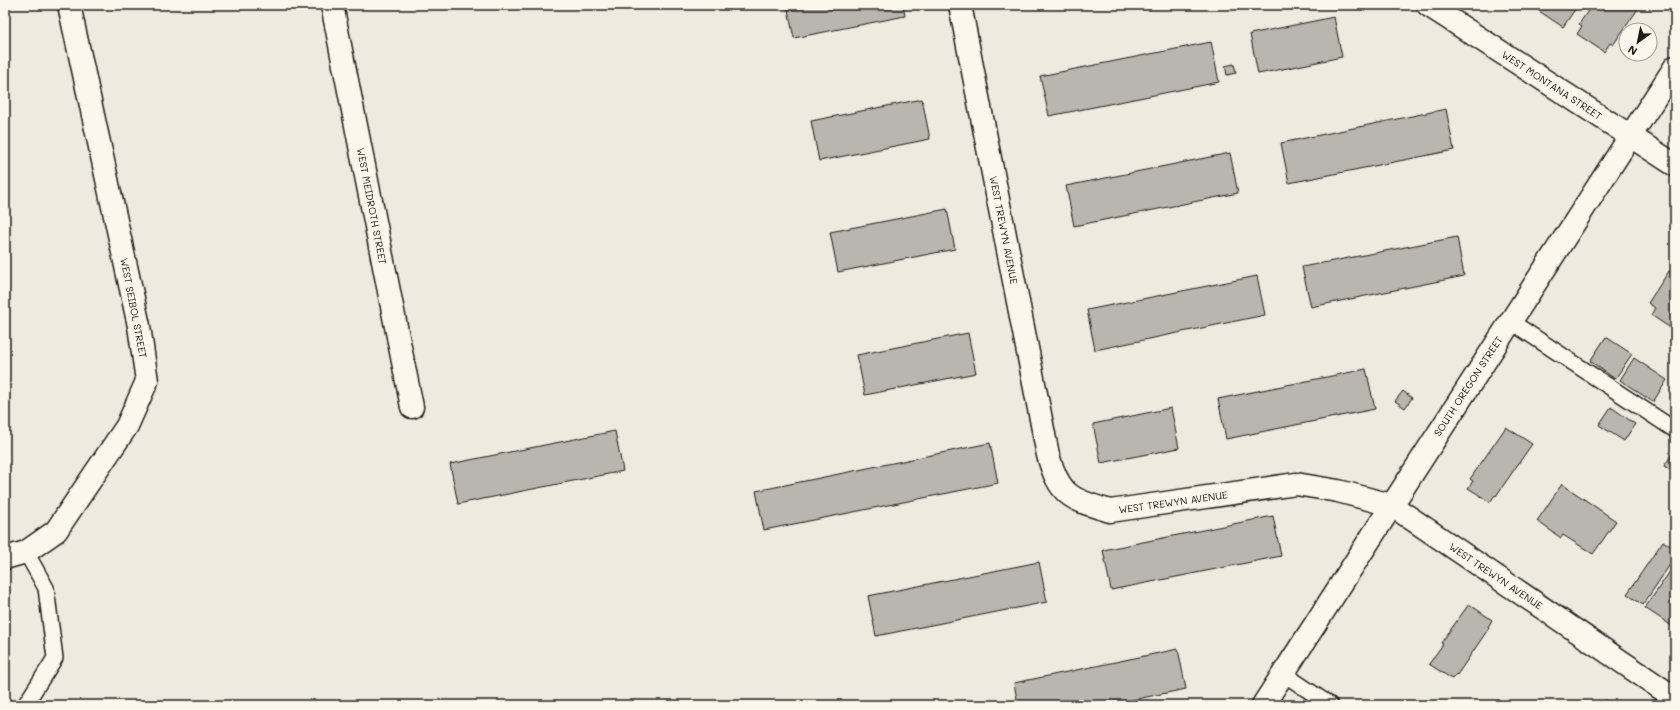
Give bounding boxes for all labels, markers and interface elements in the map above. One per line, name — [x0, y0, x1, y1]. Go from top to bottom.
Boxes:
north arrow — [1618, 22, 1658, 62]
text: N — [1625, 42, 1640, 59]
street label: WEST MONTANA STREET — [1499, 47, 1605, 123]
street label: WEST MEIDROTH STREET — [354, 146, 390, 266]
street label: WEST TREWYN AVENUE — [987, 175, 1021, 286]
street label: WEST SEIBOL STREET — [117, 257, 151, 360]
street label: SOUTH OREGON STREET — [1430, 333, 1506, 439]
street label: WEST TREWYN AVENUE — [1118, 487, 1229, 517]
street label: WEST TREWYN AVENUE — [1447, 539, 1546, 613]

